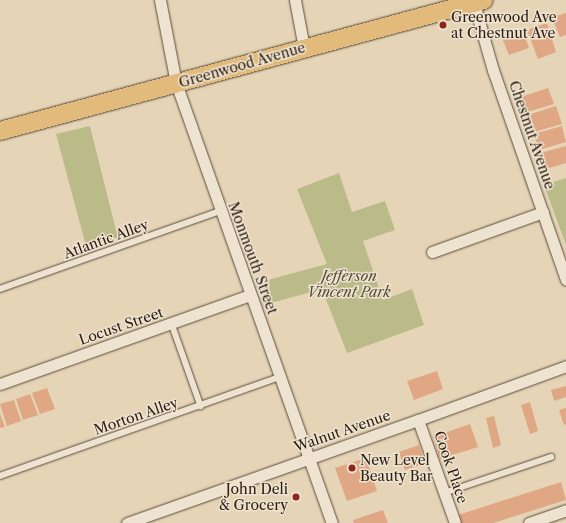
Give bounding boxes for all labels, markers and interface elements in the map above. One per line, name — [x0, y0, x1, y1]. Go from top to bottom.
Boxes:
place label: Greenwood Ave at Chestnut Ave — [451, 9, 557, 42]
marker: Greenwood Ave at Chestnut Ave — [438, 20, 448, 30]
street label: Greenwood Avenue — [176, 39, 308, 91]
street label: Chestnut Avenue — [505, 78, 559, 192]
street label: Monmouth Street — [225, 199, 281, 317]
street label: Atlantic Alley — [61, 216, 151, 262]
park label: Jefferson Vincent Park — [307, 268, 391, 300]
street label: Locust Street — [77, 304, 165, 348]
street label: Morton Alley — [91, 394, 181, 438]
street label: Walnut Avenue — [291, 407, 393, 455]
street label: Cook Place — [431, 428, 471, 506]
place label: New Level Beauty Bar — [360, 452, 433, 484]
marker: New Level Beauty Bar — [347, 463, 357, 473]
place label: John Deli & Grocery — [219, 481, 288, 514]
marker: John Deli & Grocery — [291, 492, 301, 502]

